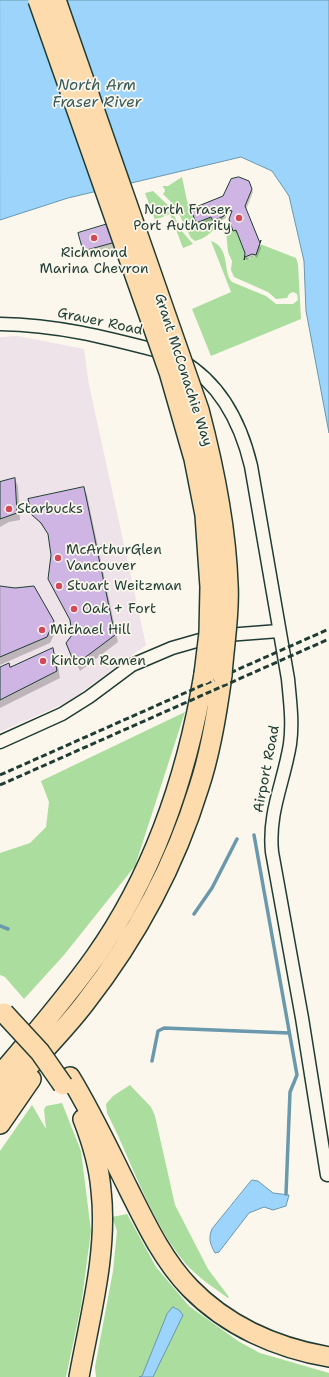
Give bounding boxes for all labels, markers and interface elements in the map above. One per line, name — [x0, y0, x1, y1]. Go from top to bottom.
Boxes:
water label: North Arm Fraser River — [52, 77, 142, 112]
place label: North Fraser Port Authority — [133, 202, 231, 234]
marker: North Fraser Port Authority — [234, 213, 244, 223]
marker: Richmond Marina Chevron — [89, 233, 99, 243]
place label: Richmond Marina Chevron — [40, 245, 148, 278]
street label: Grant McConachie Way — [150, 292, 216, 448]
street label: Grauer Road — [56, 305, 144, 339]
place label: Starbucks — [17, 501, 83, 517]
marker: Starbucks — [4, 504, 14, 514]
place label: McArthurGlen Vancouver — [66, 542, 162, 574]
marker: McArthurGlen Vancouver — [53, 553, 63, 563]
place label: Stuart Weitzman — [67, 578, 182, 594]
marker: Stuart Weitzman — [54, 581, 64, 591]
place label: Oak + Fort — [82, 601, 156, 617]
marker: Oak + Fort — [69, 604, 79, 614]
place label: Michael Hill — [50, 622, 130, 638]
marker: Michael Hill — [37, 625, 47, 635]
place label: Kinton Ramen — [51, 653, 146, 669]
marker: Kinton Ramen — [38, 656, 48, 666]
street label: Airport Road — [250, 724, 284, 814]

